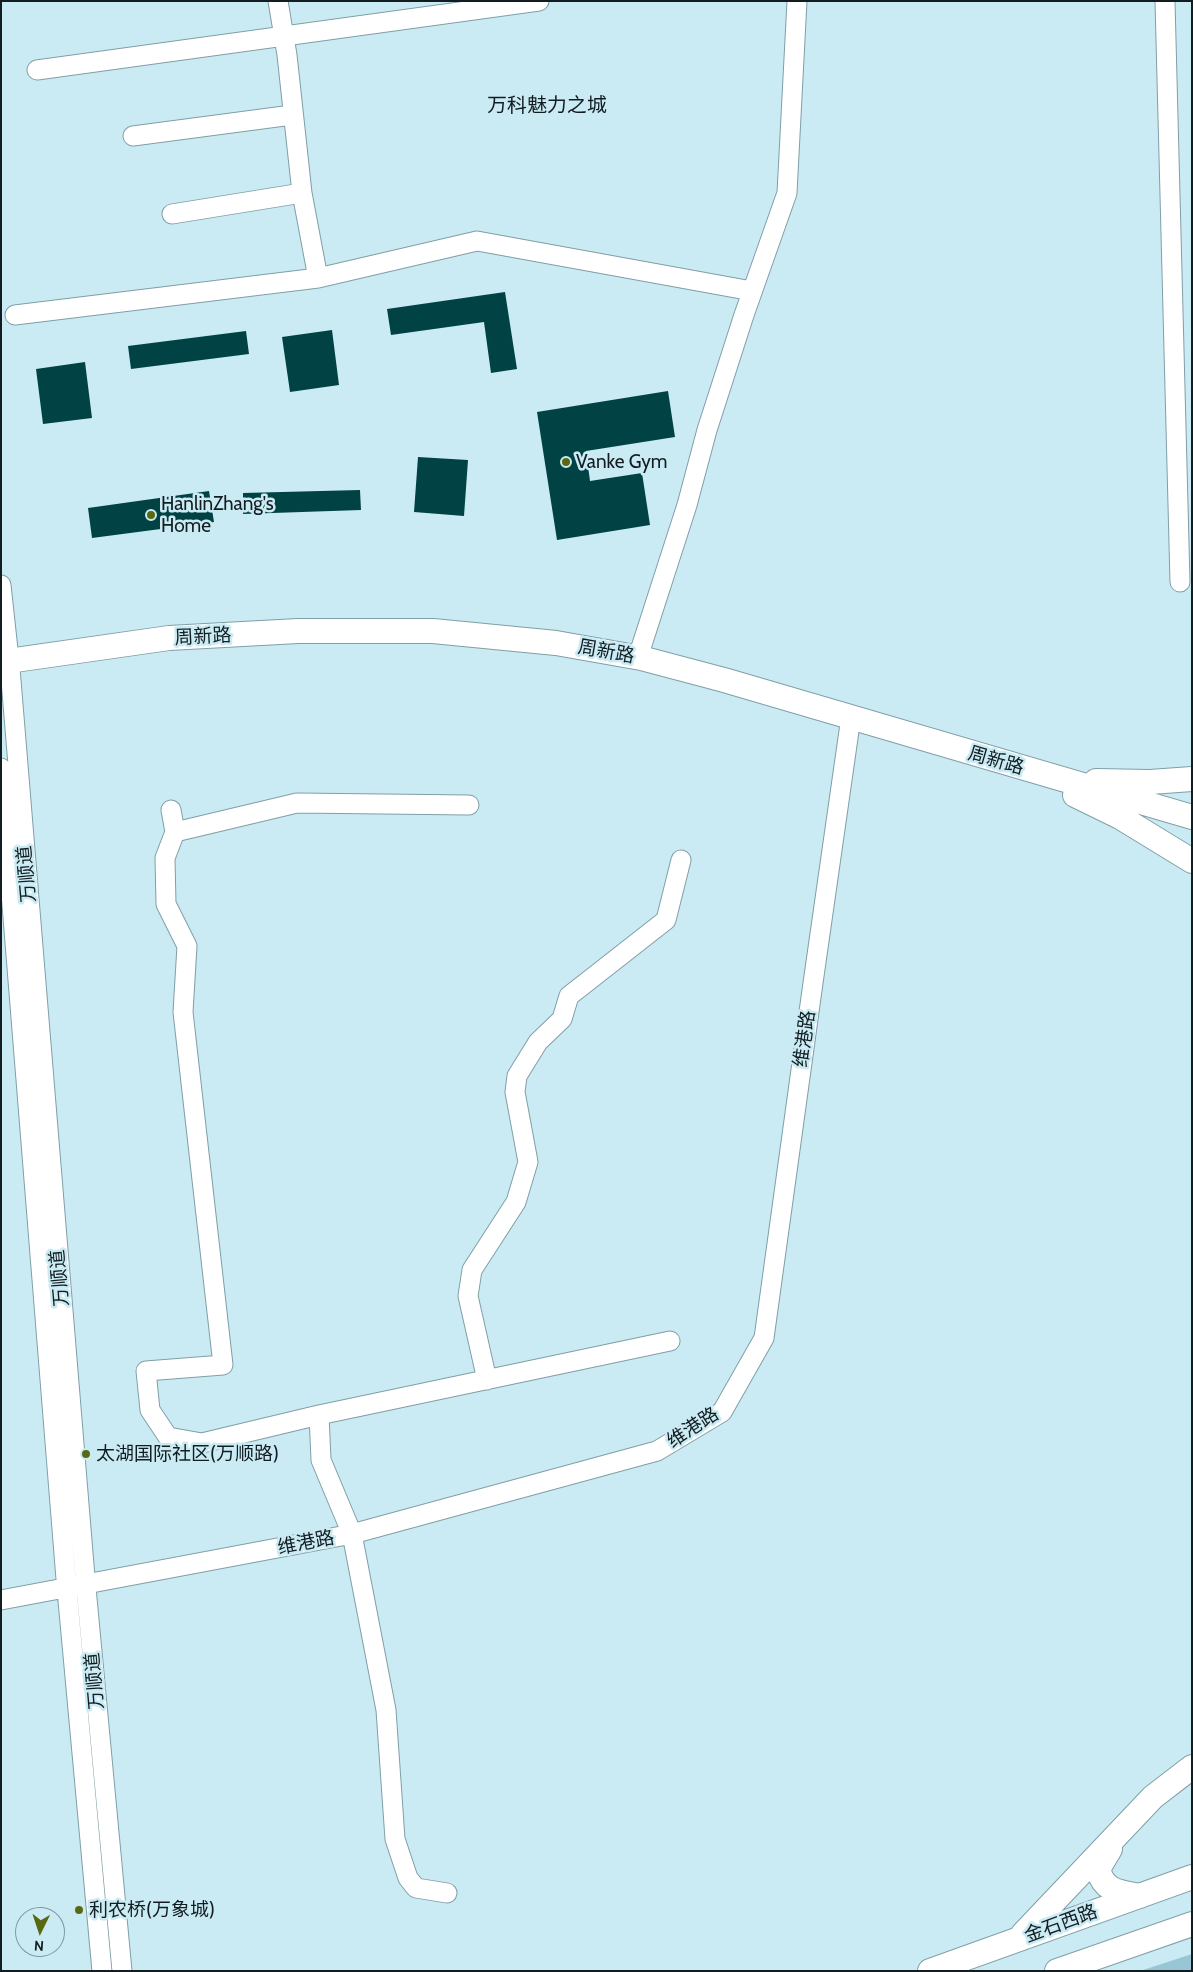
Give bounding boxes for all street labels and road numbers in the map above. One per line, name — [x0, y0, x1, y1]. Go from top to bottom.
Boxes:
street label: 周新路 — [174, 624, 232, 650]
street label: 周新路 — [576, 636, 636, 668]
street label: 周新路 — [965, 742, 1027, 780]
street label: 万顺道 — [13, 845, 41, 903]
street label: 维港路 — [790, 1009, 820, 1069]
street label: 万顺道 — [46, 1249, 74, 1307]
street label: 维港路 — [663, 1403, 723, 1453]
street label: 维港路 — [276, 1526, 336, 1560]
street label: 万顺道 — [81, 1652, 109, 1710]
street label: 金石西路 — [1021, 1900, 1101, 1948]

